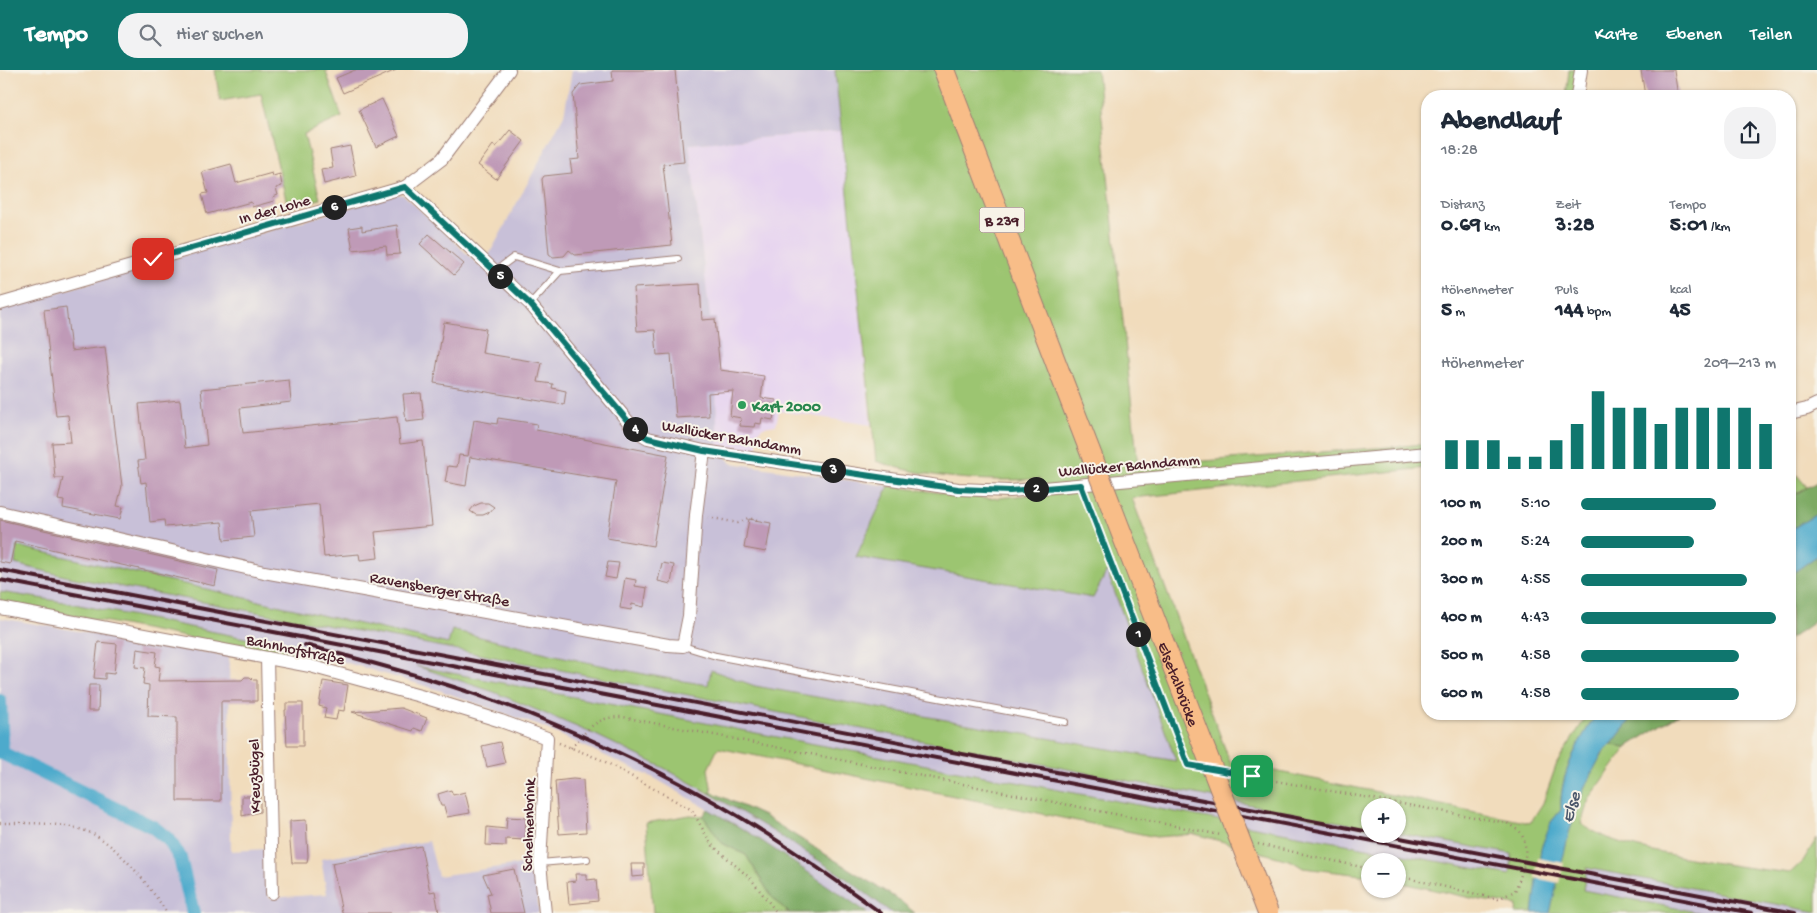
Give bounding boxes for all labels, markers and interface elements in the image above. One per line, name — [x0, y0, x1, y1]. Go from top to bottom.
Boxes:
search box — [118, 13, 468, 58]
text: Tempo — [25, 21, 88, 50]
icon: search — [136, 21, 164, 49]
text: Hier suchen — [176, 24, 263, 47]
text: Karte — [1595, 25, 1638, 46]
text: Ebenen — [1666, 25, 1722, 46]
text: Teilen — [1750, 25, 1792, 46]
text: Abendlauf — [1441, 106, 1560, 139]
button: share — [1724, 107, 1776, 159]
text: 18:28 — [1441, 142, 1478, 161]
street label: In der Lohe — [237, 192, 314, 231]
pin: 6 — [322, 194, 346, 220]
text: Distanz — [1441, 197, 1485, 214]
text: Zeit — [1555, 197, 1580, 214]
text: Tempo — [1670, 197, 1706, 214]
text: 6 — [331, 199, 338, 216]
road number: B 239 — [980, 208, 1024, 232]
text: 0.69 — [1441, 214, 1481, 239]
text: 3:28 — [1555, 214, 1595, 239]
text: 5:01 — [1670, 214, 1708, 239]
text: km — [1481, 219, 1500, 236]
text: /km — [1708, 219, 1731, 236]
pin — [132, 238, 174, 280]
icon: check — [139, 245, 167, 273]
pin: 5 — [488, 264, 512, 288]
text: 5 — [497, 268, 504, 285]
text: Höhenmeter — [1441, 282, 1513, 299]
text: Puls — [1555, 282, 1578, 299]
text: kcal — [1670, 282, 1692, 299]
text: 5 — [1441, 299, 1452, 324]
text: 144 — [1555, 299, 1584, 324]
text: 45 — [1670, 299, 1691, 324]
text: m — [1452, 304, 1465, 321]
text: bpm — [1584, 304, 1611, 321]
text: Höhenmeter — [1441, 355, 1523, 374]
text: 209–213 m — [1703, 355, 1776, 374]
marker: Kart 2000 — [736, 399, 748, 411]
place label: Kart 2000 — [751, 399, 821, 418]
pin: 4 — [622, 416, 648, 442]
street label: Wallücker Bahndamm — [660, 418, 803, 461]
text: 4 — [632, 421, 639, 438]
street label: Wallücker Bahndamm — [1058, 452, 1201, 483]
pin: 3 — [820, 458, 846, 482]
text: 3 — [830, 462, 837, 479]
pin: 2 — [1024, 476, 1048, 502]
text: 2 — [1033, 481, 1040, 498]
text: 100 m — [1441, 495, 1481, 514]
text: 5:10 — [1521, 495, 1550, 514]
text: 200 m — [1441, 533, 1482, 552]
text: 5:24 — [1521, 533, 1550, 552]
street label: Ravensberger Straße — [368, 570, 512, 613]
text: 300 m — [1441, 571, 1483, 590]
text: 4:55 — [1521, 571, 1550, 590]
text: 400 m — [1441, 609, 1482, 628]
text: 4:43 — [1521, 609, 1549, 628]
pin: 1 — [1126, 622, 1150, 646]
text: 1 — [1136, 626, 1141, 643]
street label: Bahnhofstraße — [243, 632, 347, 671]
street label: Elsetalbrücke — [1151, 640, 1201, 730]
text: 500 m — [1441, 647, 1483, 666]
text: 4:58 — [1521, 647, 1551, 666]
text: 600 m — [1441, 685, 1482, 704]
text: 4:58 — [1521, 685, 1551, 704]
street label: Kreuzbügel — [246, 739, 267, 813]
pin — [1231, 755, 1273, 797]
icon: arrive — [1238, 762, 1266, 790]
street label: Schelmenbrink — [519, 777, 542, 872]
water label: Else — [1558, 789, 1587, 826]
map controls — [1361, 798, 1406, 898]
button: + — [1361, 798, 1406, 843]
button: − — [1361, 853, 1406, 898]

